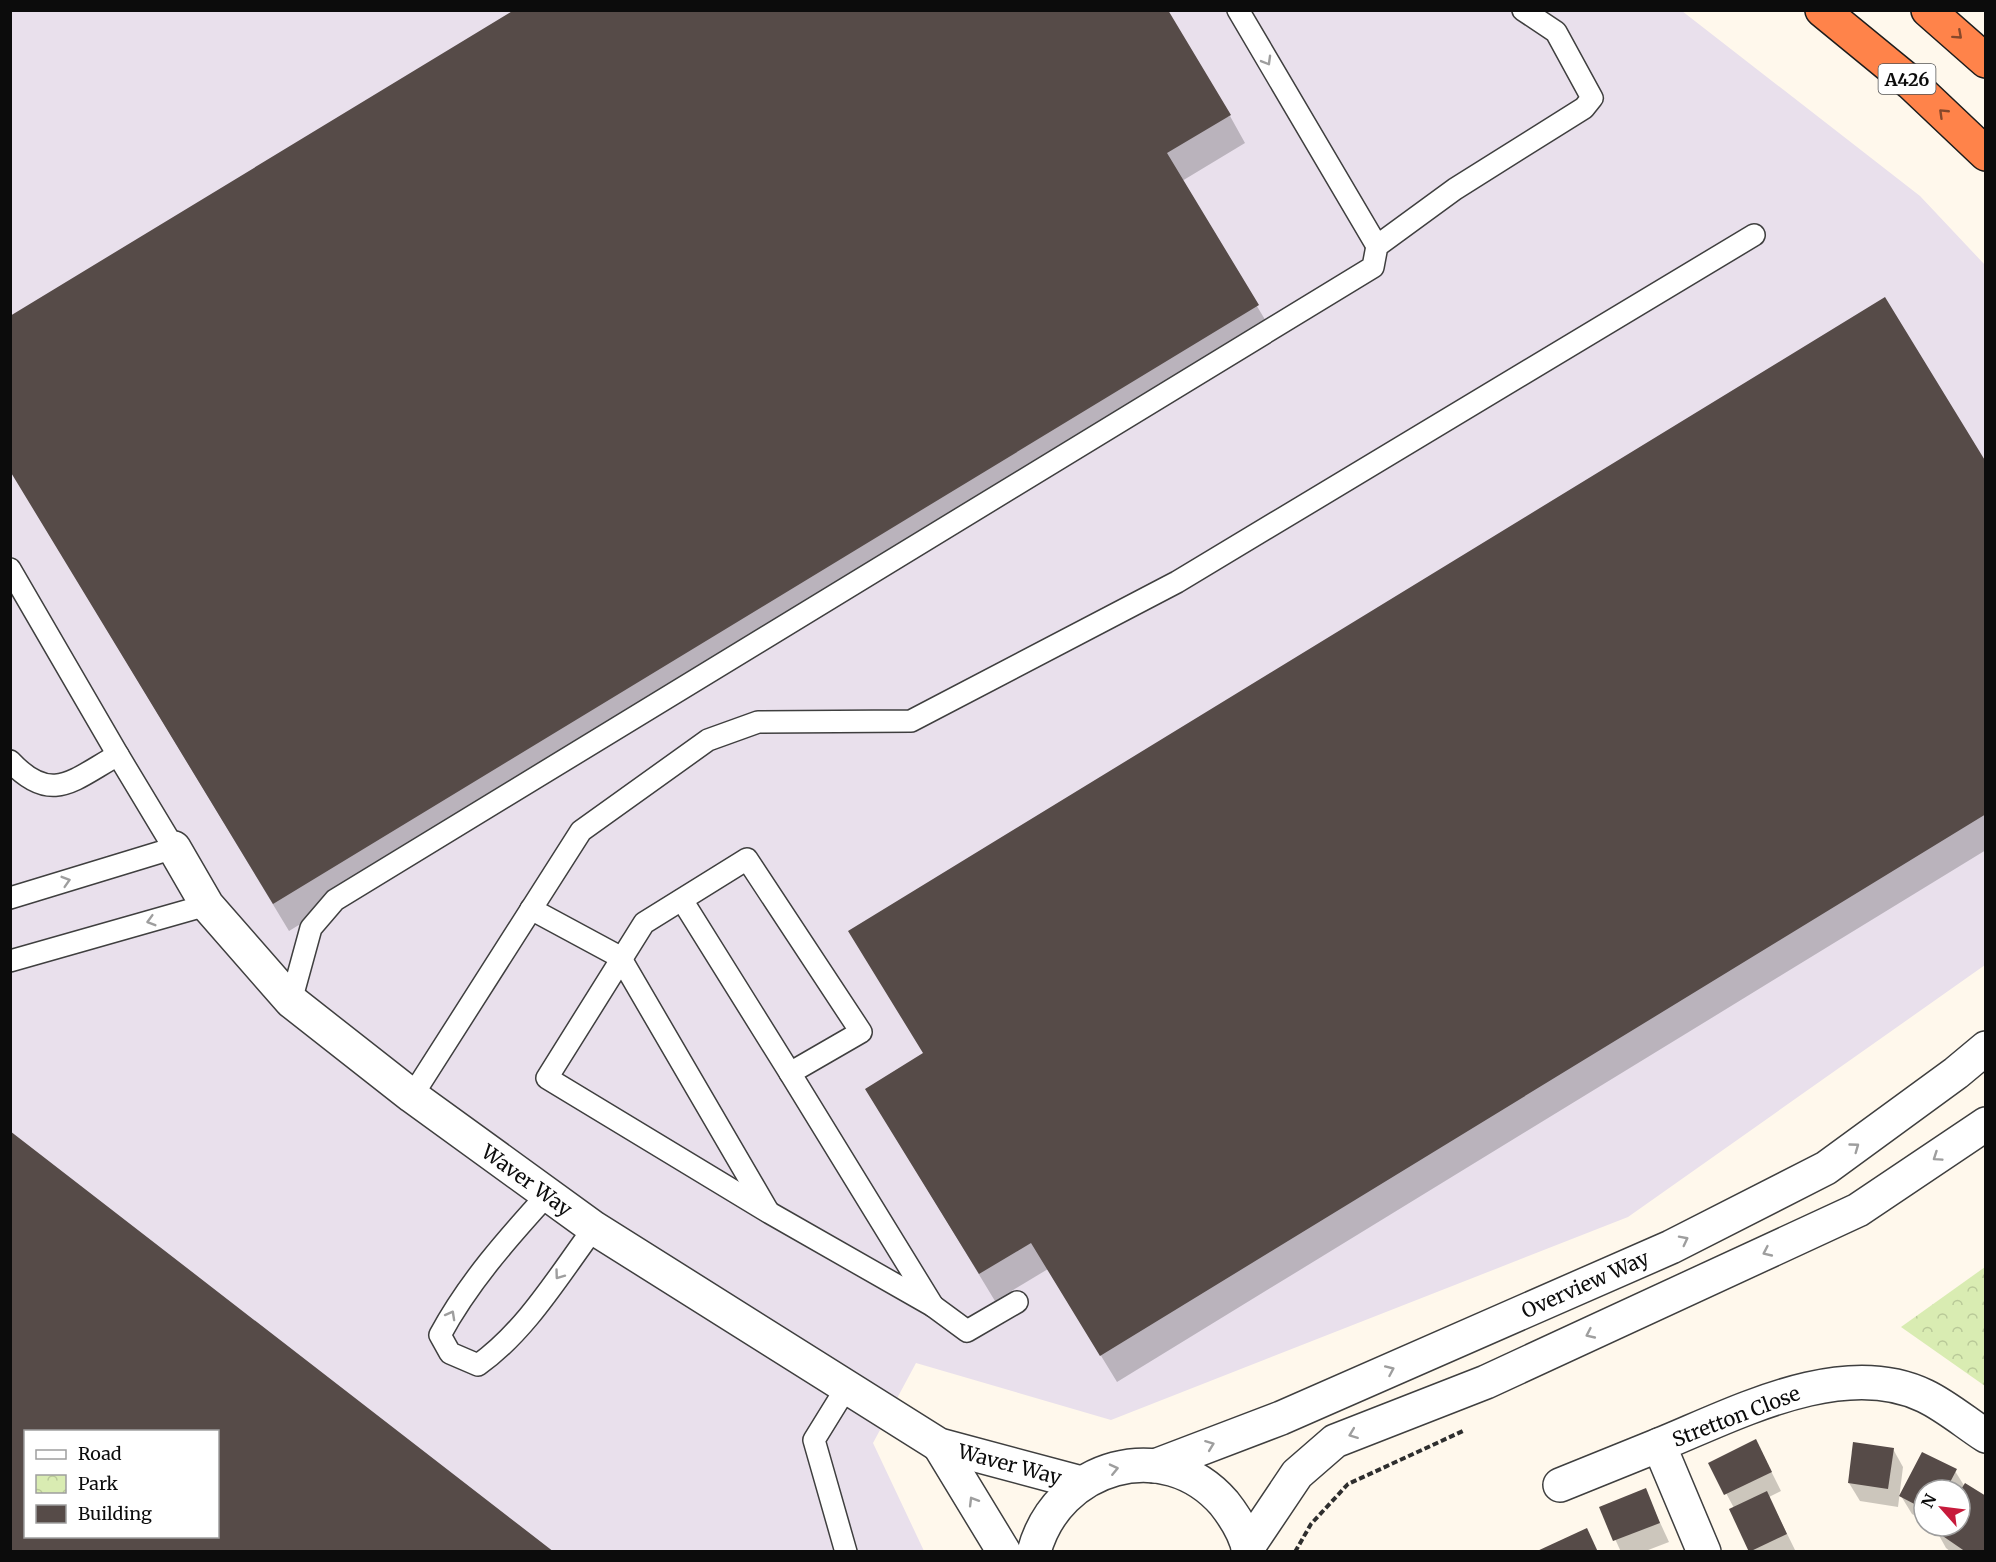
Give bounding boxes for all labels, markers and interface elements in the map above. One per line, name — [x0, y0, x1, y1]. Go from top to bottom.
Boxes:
one-way arrow — [1951, 28, 1962, 39]
one-way arrow — [1260, 55, 1271, 65]
road number: A426 — [1878, 64, 1936, 94]
one-way arrow — [1940, 110, 1951, 121]
one-way arrow — [61, 876, 71, 888]
one-way arrow — [146, 914, 157, 926]
street label: Waver Way — [476, 1138, 578, 1221]
one-way arrow — [1848, 1144, 1859, 1155]
one-way arrow — [1933, 1150, 1944, 1161]
one-way arrow — [1677, 1236, 1688, 1248]
one-way arrow — [1763, 1244, 1774, 1256]
street label: Overview Way — [1517, 1245, 1653, 1323]
one-way arrow — [555, 1269, 566, 1280]
one-way arrow — [444, 1311, 455, 1321]
one-way arrow — [1586, 1326, 1597, 1338]
one-way arrow — [1384, 1365, 1395, 1377]
street label: Stretton Close — [1669, 1380, 1803, 1452]
one-way arrow — [1348, 1427, 1359, 1439]
legend — [24, 1430, 219, 1538]
street label: Waver Way — [955, 1438, 1065, 1490]
one-way arrow — [1204, 1440, 1215, 1452]
text: Road — [78, 1442, 122, 1465]
one-way arrow — [1109, 1463, 1119, 1476]
text: Park — [78, 1472, 119, 1495]
north arrow — [1912, 1478, 1972, 1538]
text: N — [1917, 1490, 1941, 1511]
one-way arrow — [969, 1497, 981, 1507]
text: Building — [78, 1502, 152, 1525]

